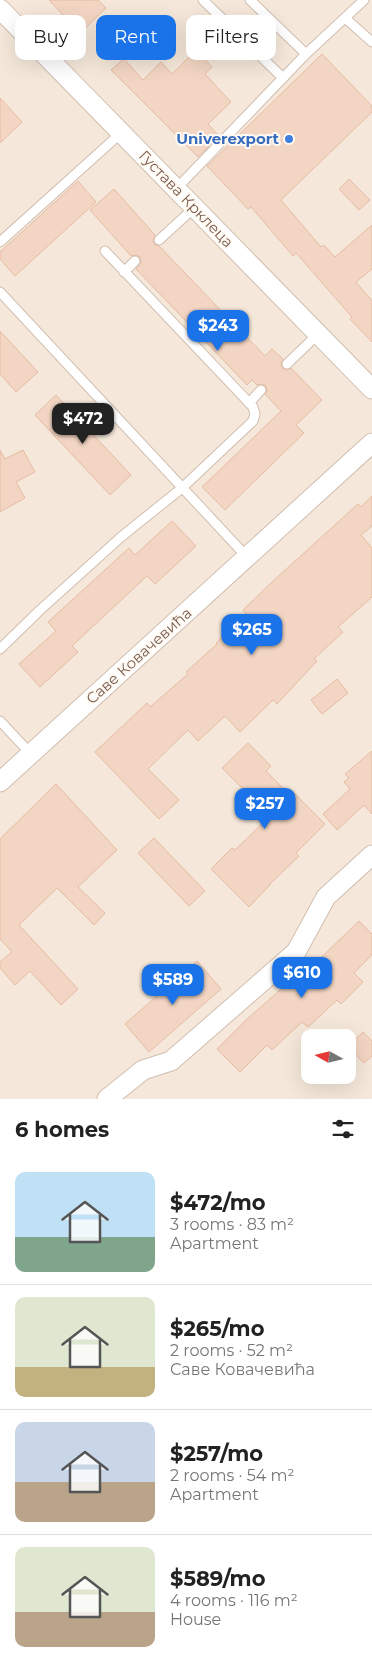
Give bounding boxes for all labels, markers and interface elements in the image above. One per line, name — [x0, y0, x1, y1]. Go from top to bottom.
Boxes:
chip: Buy — [15, 15, 86, 60]
chip: Rent — [96, 15, 176, 60]
chip: Filters — [186, 15, 276, 60]
place label: Univerexport — [176, 129, 279, 148]
marker: Univerexport — [283, 133, 295, 145]
street label: Густава Крклеца — [135, 146, 238, 251]
pin: $243 — [188, 310, 248, 352]
text: $243 — [198, 316, 238, 335]
pin: $472 — [53, 402, 113, 445]
text: $472 — [63, 409, 103, 428]
street label: Саве Ковачевића — [82, 603, 195, 708]
pin: $265 — [222, 614, 282, 656]
text: $265 — [232, 620, 272, 639]
pin: $257 — [235, 788, 295, 830]
text: $257 — [246, 794, 284, 813]
pin: $610 — [272, 956, 332, 999]
text: $610 — [283, 963, 321, 982]
pin: $589 — [143, 964, 203, 1006]
text: $589 — [153, 970, 193, 989]
north arrow — [301, 1029, 356, 1084]
map controls — [301, 1029, 356, 1084]
icon: filters — [329, 1115, 357, 1143]
text: 6 homes — [15, 1117, 109, 1142]
text: $472/mo — [170, 1190, 266, 1215]
icon: home — [55, 1192, 115, 1252]
text: 3 rooms · 83 m² — [170, 1215, 294, 1234]
text: Apartment — [170, 1234, 259, 1253]
text: $265/mo — [170, 1316, 264, 1341]
icon: home — [55, 1317, 115, 1377]
text: 2 rooms · 52 m² — [170, 1341, 293, 1360]
text: Саве Ковачевића — [170, 1360, 315, 1379]
text: $257/mo — [170, 1441, 263, 1466]
icon: home — [55, 1442, 115, 1502]
text: 2 rooms · 54 m² — [170, 1466, 294, 1485]
text: Apartment — [170, 1485, 259, 1504]
text: $589/mo — [170, 1566, 265, 1591]
icon: home — [55, 1567, 115, 1627]
text: 4 rooms · 116 m² — [170, 1591, 298, 1610]
text: House — [170, 1610, 221, 1629]

